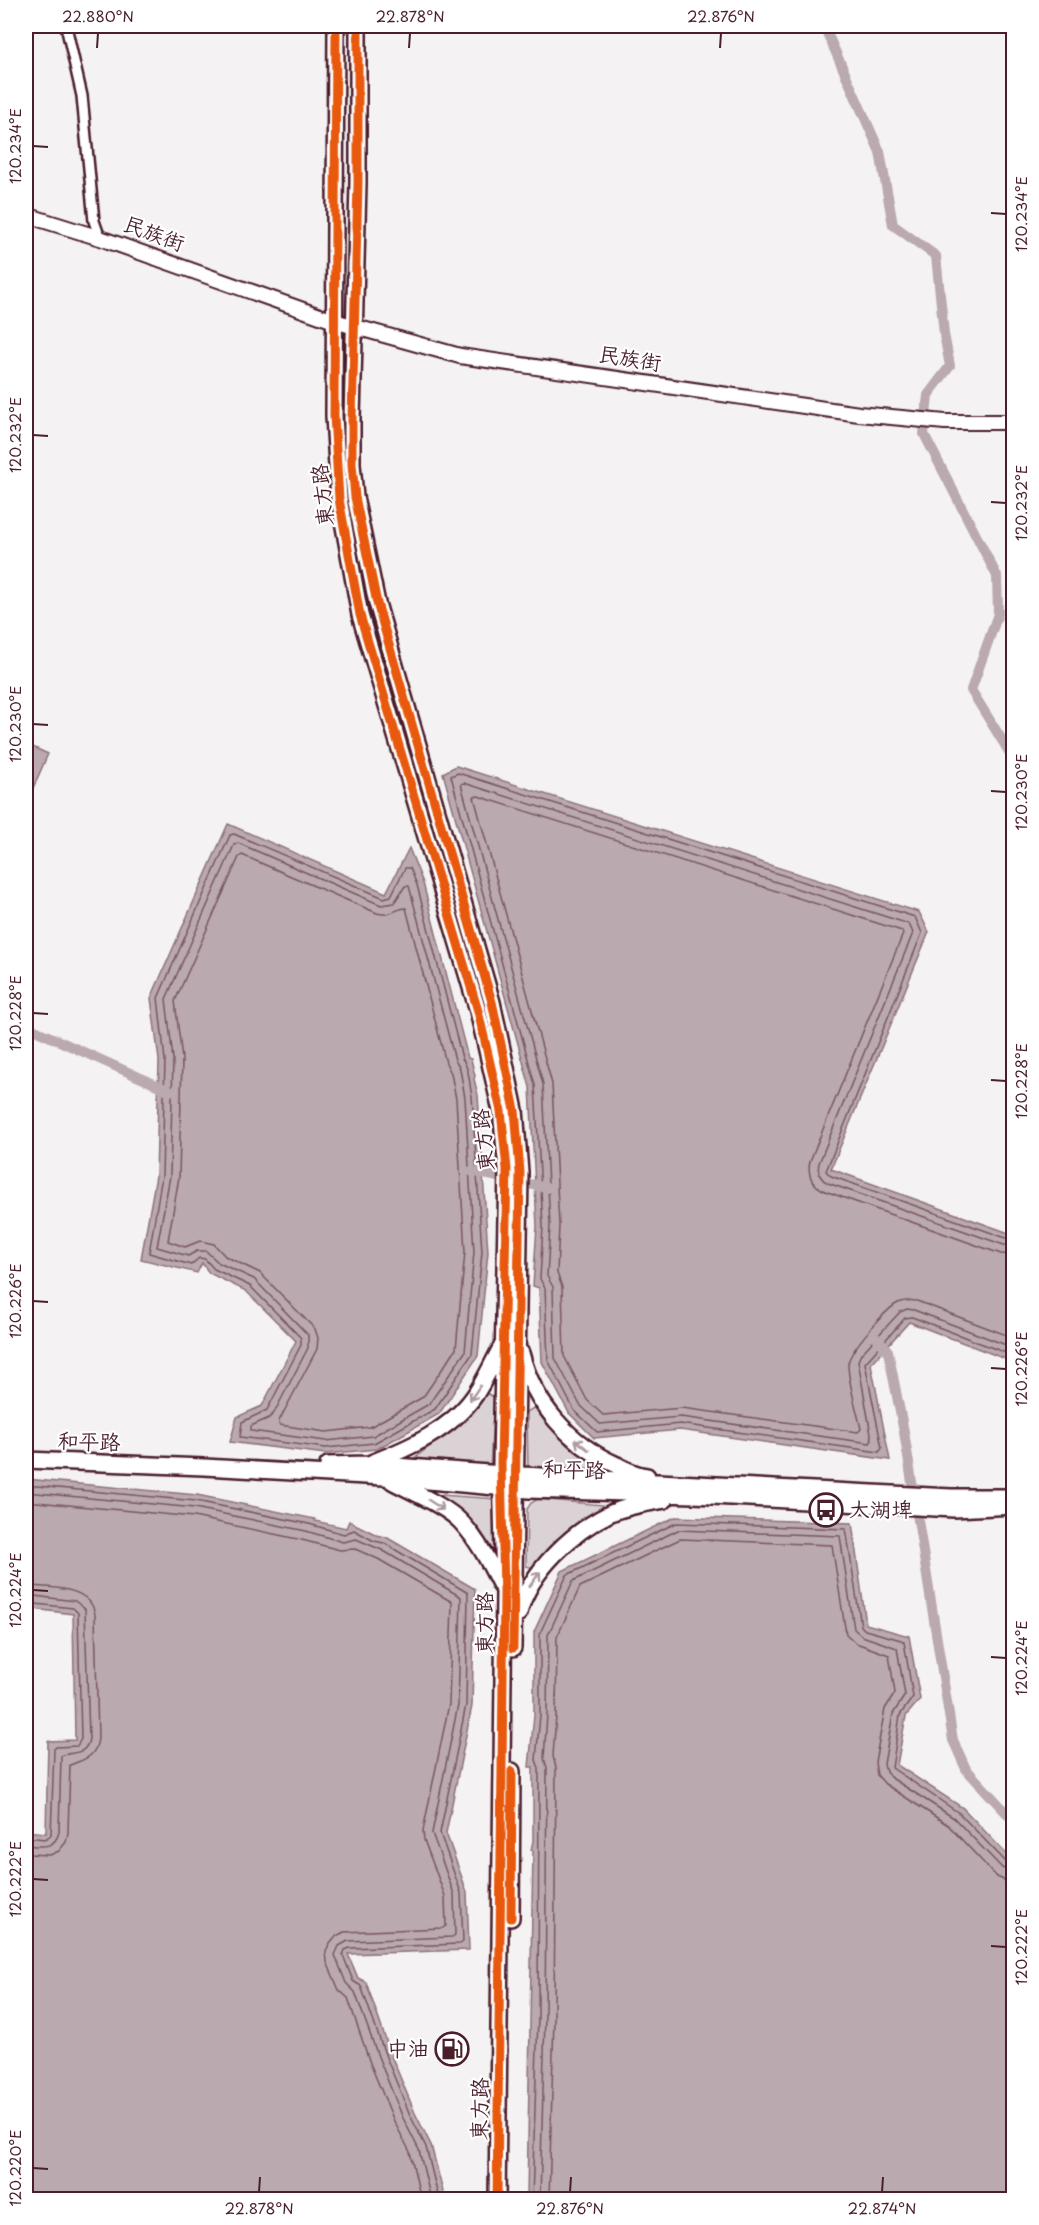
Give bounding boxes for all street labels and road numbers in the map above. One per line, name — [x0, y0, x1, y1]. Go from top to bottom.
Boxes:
street label: 民族街 — [120, 206, 190, 258]
street label: 民族街 — [597, 336, 664, 378]
street label: 東方路 — [302, 462, 340, 528]
street label: 東方路 — [463, 1107, 501, 1173]
street label: 和平路 — [57, 1423, 121, 1457]
street label: 和平路 — [542, 1451, 606, 1485]
street label: 東方路 — [467, 1592, 499, 1655]
street label: 東方路 — [461, 2077, 495, 2141]

